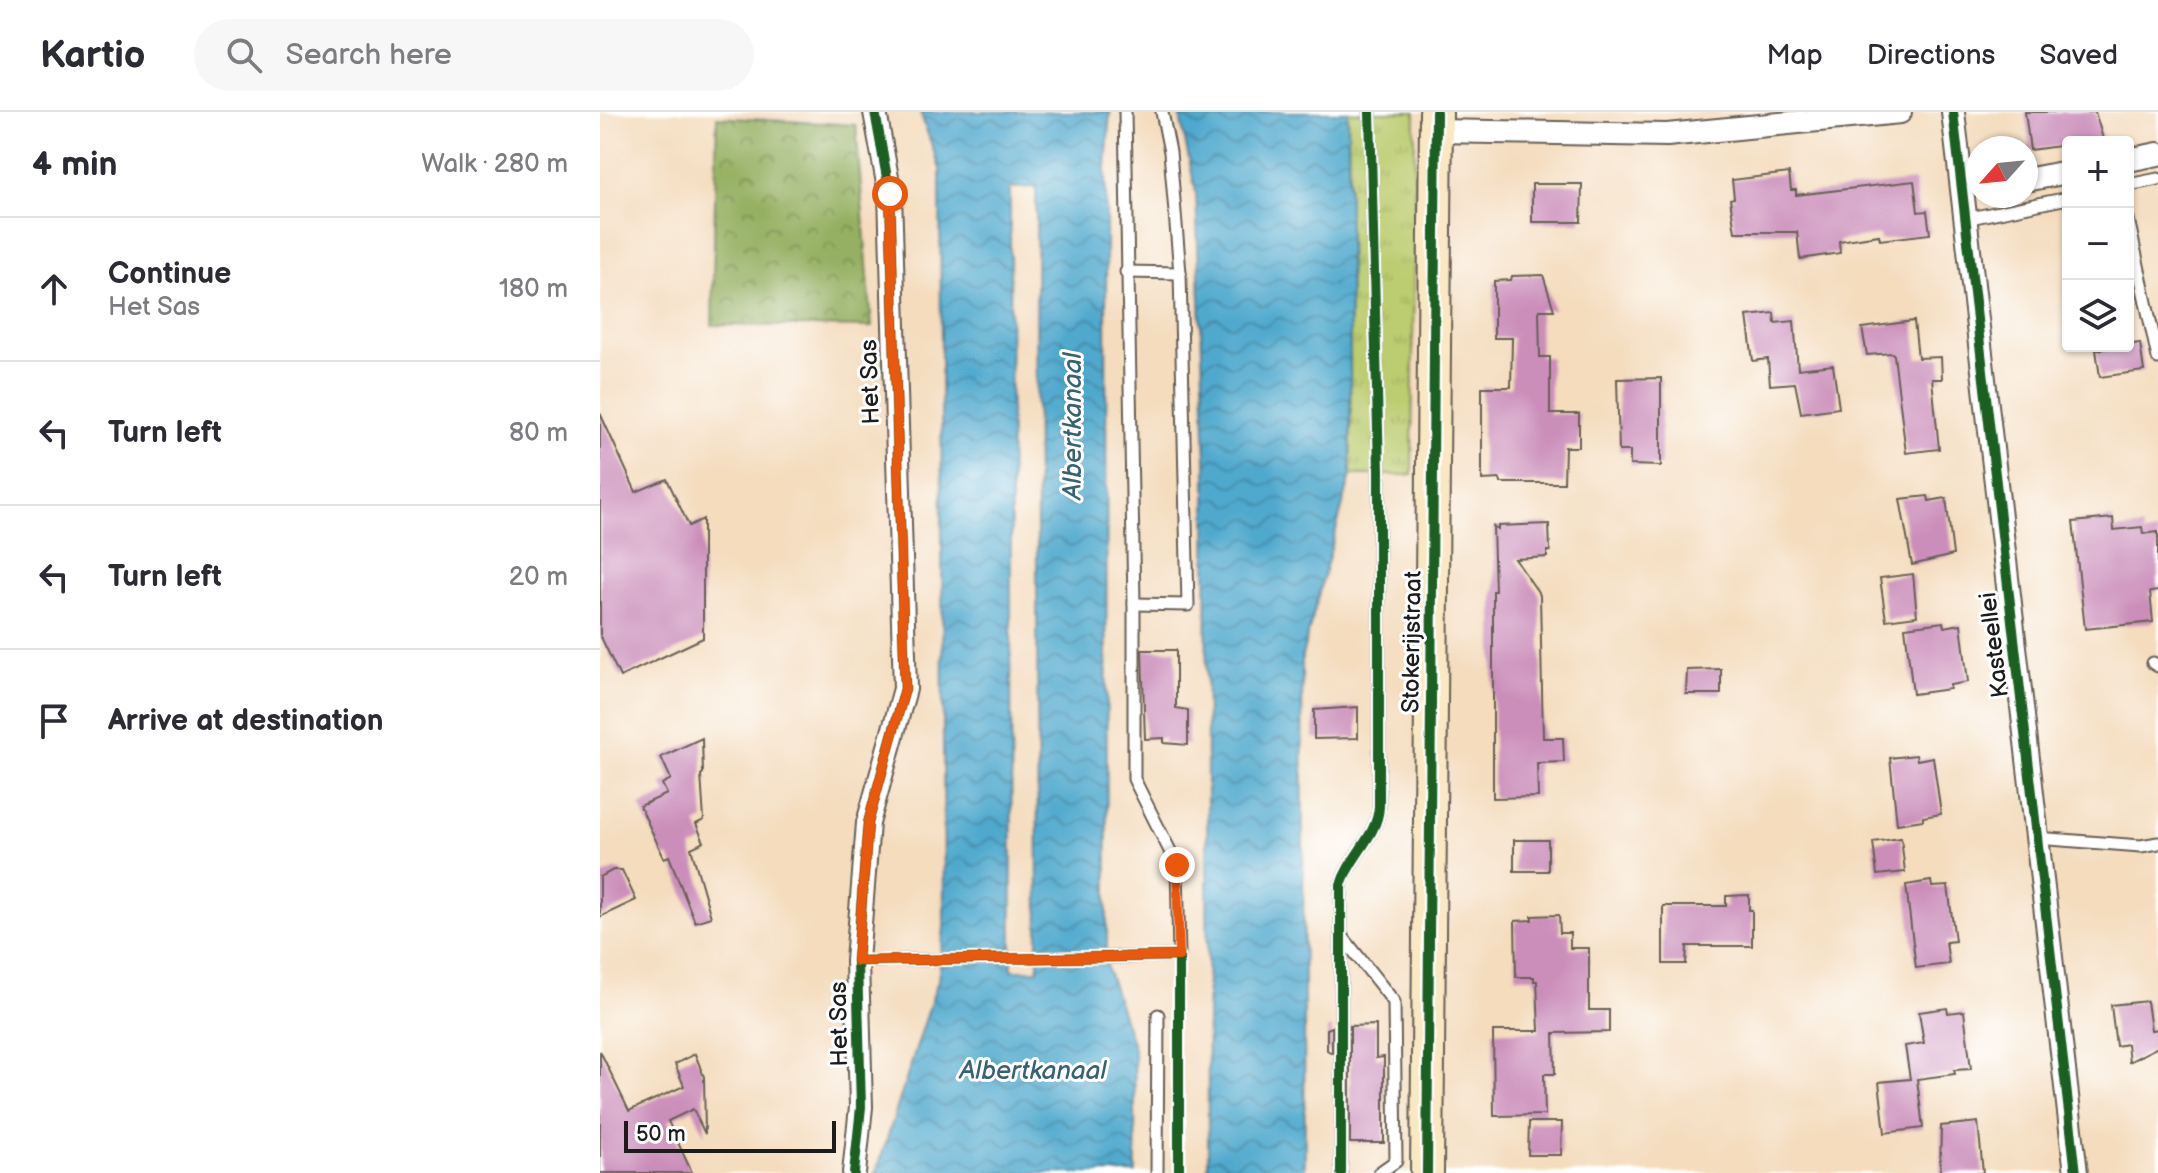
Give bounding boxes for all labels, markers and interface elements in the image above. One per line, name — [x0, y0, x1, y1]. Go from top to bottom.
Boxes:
search box — [194, 19, 754, 91]
text: Kartio — [40, 33, 146, 78]
icon: search — [222, 33, 266, 77]
text: Search here — [286, 37, 452, 73]
text: Map — [1766, 39, 1823, 72]
text: Directions — [1867, 39, 1995, 72]
text: Saved — [2039, 39, 2118, 72]
north arrow — [1966, 136, 2038, 208]
map controls — [2062, 136, 2134, 352]
button: + — [2062, 136, 2134, 208]
text: 4 min — [32, 144, 118, 185]
text: Walk · 280 m — [421, 149, 568, 180]
route start — [872, 176, 908, 212]
button: − — [2062, 208, 2134, 280]
text: Continue — [108, 256, 231, 292]
icon: ahead — [32, 267, 76, 311]
text: 180 m — [499, 274, 568, 305]
button: layers — [2062, 280, 2134, 352]
text: Het Sas — [108, 292, 200, 323]
street label: Het Sas — [854, 339, 886, 425]
water label: Albertkanaal — [1058, 351, 1089, 502]
icon: left — [32, 411, 76, 455]
text: Turn left — [108, 415, 222, 451]
text: 80 m — [509, 418, 568, 449]
icon: left — [32, 555, 76, 599]
text: Turn left — [108, 559, 222, 595]
text: 20 m — [509, 562, 568, 593]
street label: Stokerijstraat — [1396, 570, 1428, 713]
street label: Kasteellei — [1973, 591, 2015, 699]
icon: arrive — [32, 699, 76, 743]
text: Arrive at destination — [108, 703, 384, 739]
route end — [1159, 847, 1195, 883]
street label: Het Sas — [824, 981, 854, 1067]
water label: Albertkanaal — [957, 1056, 1108, 1087]
scale bar — [624, 1117, 836, 1153]
text: 50 m — [636, 1121, 686, 1148]

